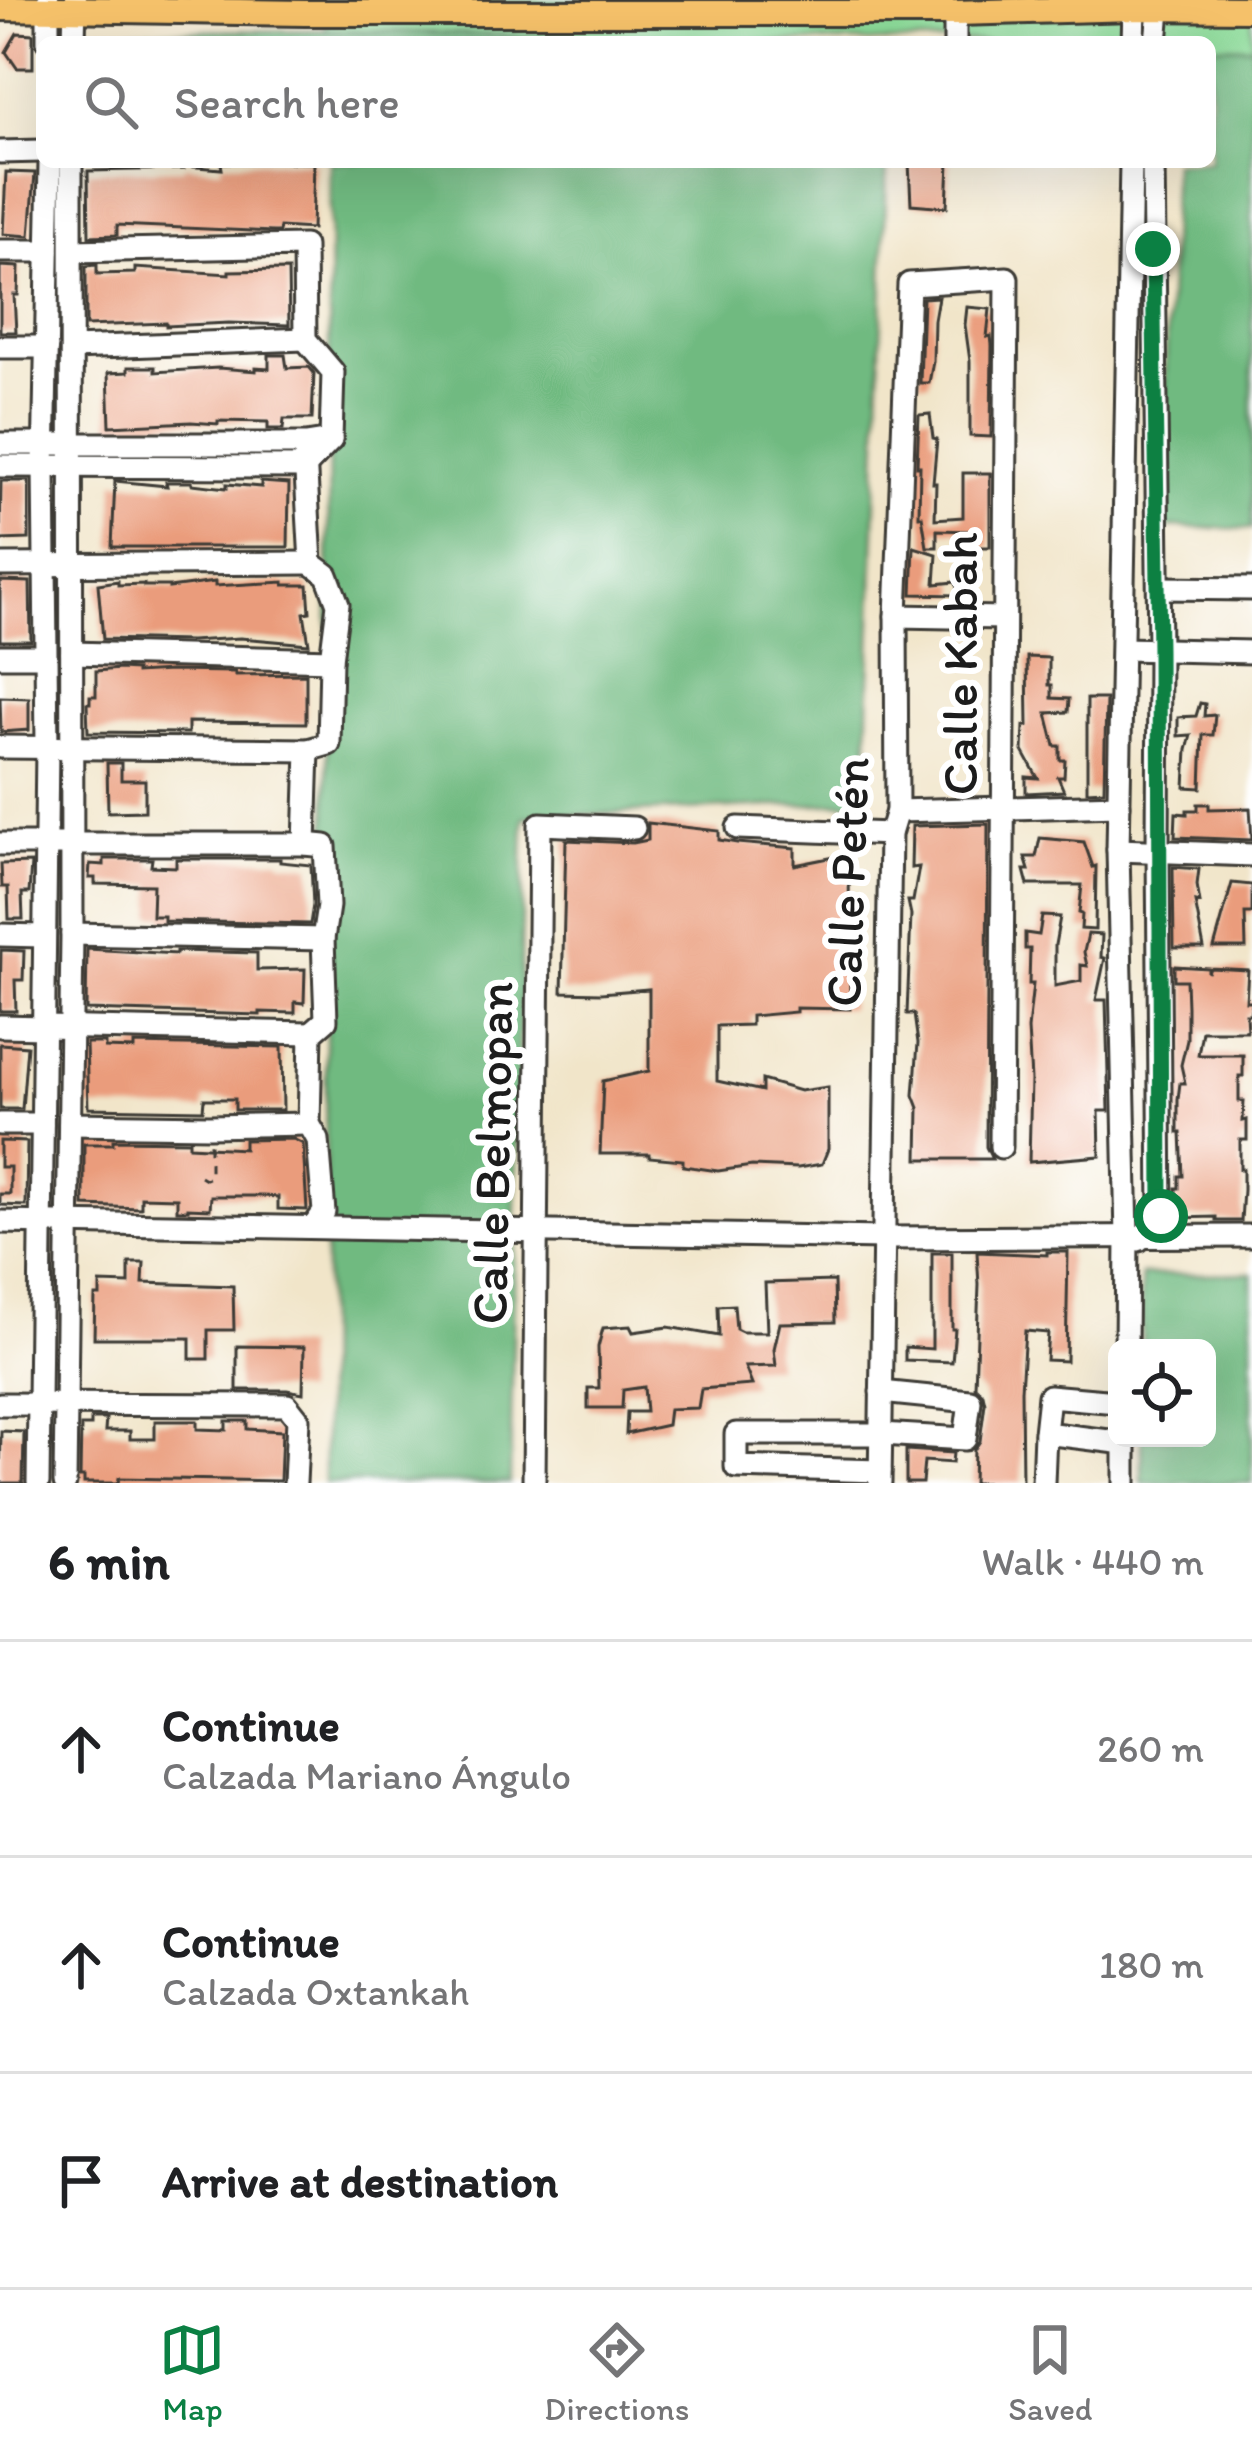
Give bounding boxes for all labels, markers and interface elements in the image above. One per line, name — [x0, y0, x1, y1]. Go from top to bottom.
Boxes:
search box — [36, 36, 1216, 168]
icon: search — [78, 69, 144, 135]
text: Search here — [174, 75, 400, 129]
route end — [1126, 222, 1180, 276]
street label: Calle Kabah — [929, 532, 990, 796]
street label: Calle Petén — [812, 756, 882, 1008]
street label: Calle Belmopan — [459, 981, 525, 1325]
route start — [1134, 1189, 1188, 1243]
map controls — [1108, 1339, 1216, 1447]
button: locate — [1108, 1339, 1216, 1447]
text: 6 min — [48, 1531, 170, 1592]
text: Walk · 440 m — [981, 1538, 1204, 1585]
text: Continue — [162, 1698, 340, 1752]
icon: ahead — [48, 1716, 114, 1782]
text: 260 m — [1097, 1725, 1204, 1772]
text: Calzada Mariano Ángulo — [162, 1752, 571, 1799]
text: Continue — [162, 1914, 340, 1968]
icon: ahead — [48, 1932, 114, 1998]
text: 180 m — [1099, 1941, 1204, 1988]
text: Calzada Oxtankah — [162, 1968, 469, 2015]
icon: arrive — [48, 2148, 114, 2214]
text: Arrive at destination — [162, 2154, 558, 2208]
tab: Map — [159, 2317, 225, 2428]
tab: Directions — [544, 2317, 689, 2428]
tab: Saved — [1008, 2317, 1093, 2428]

